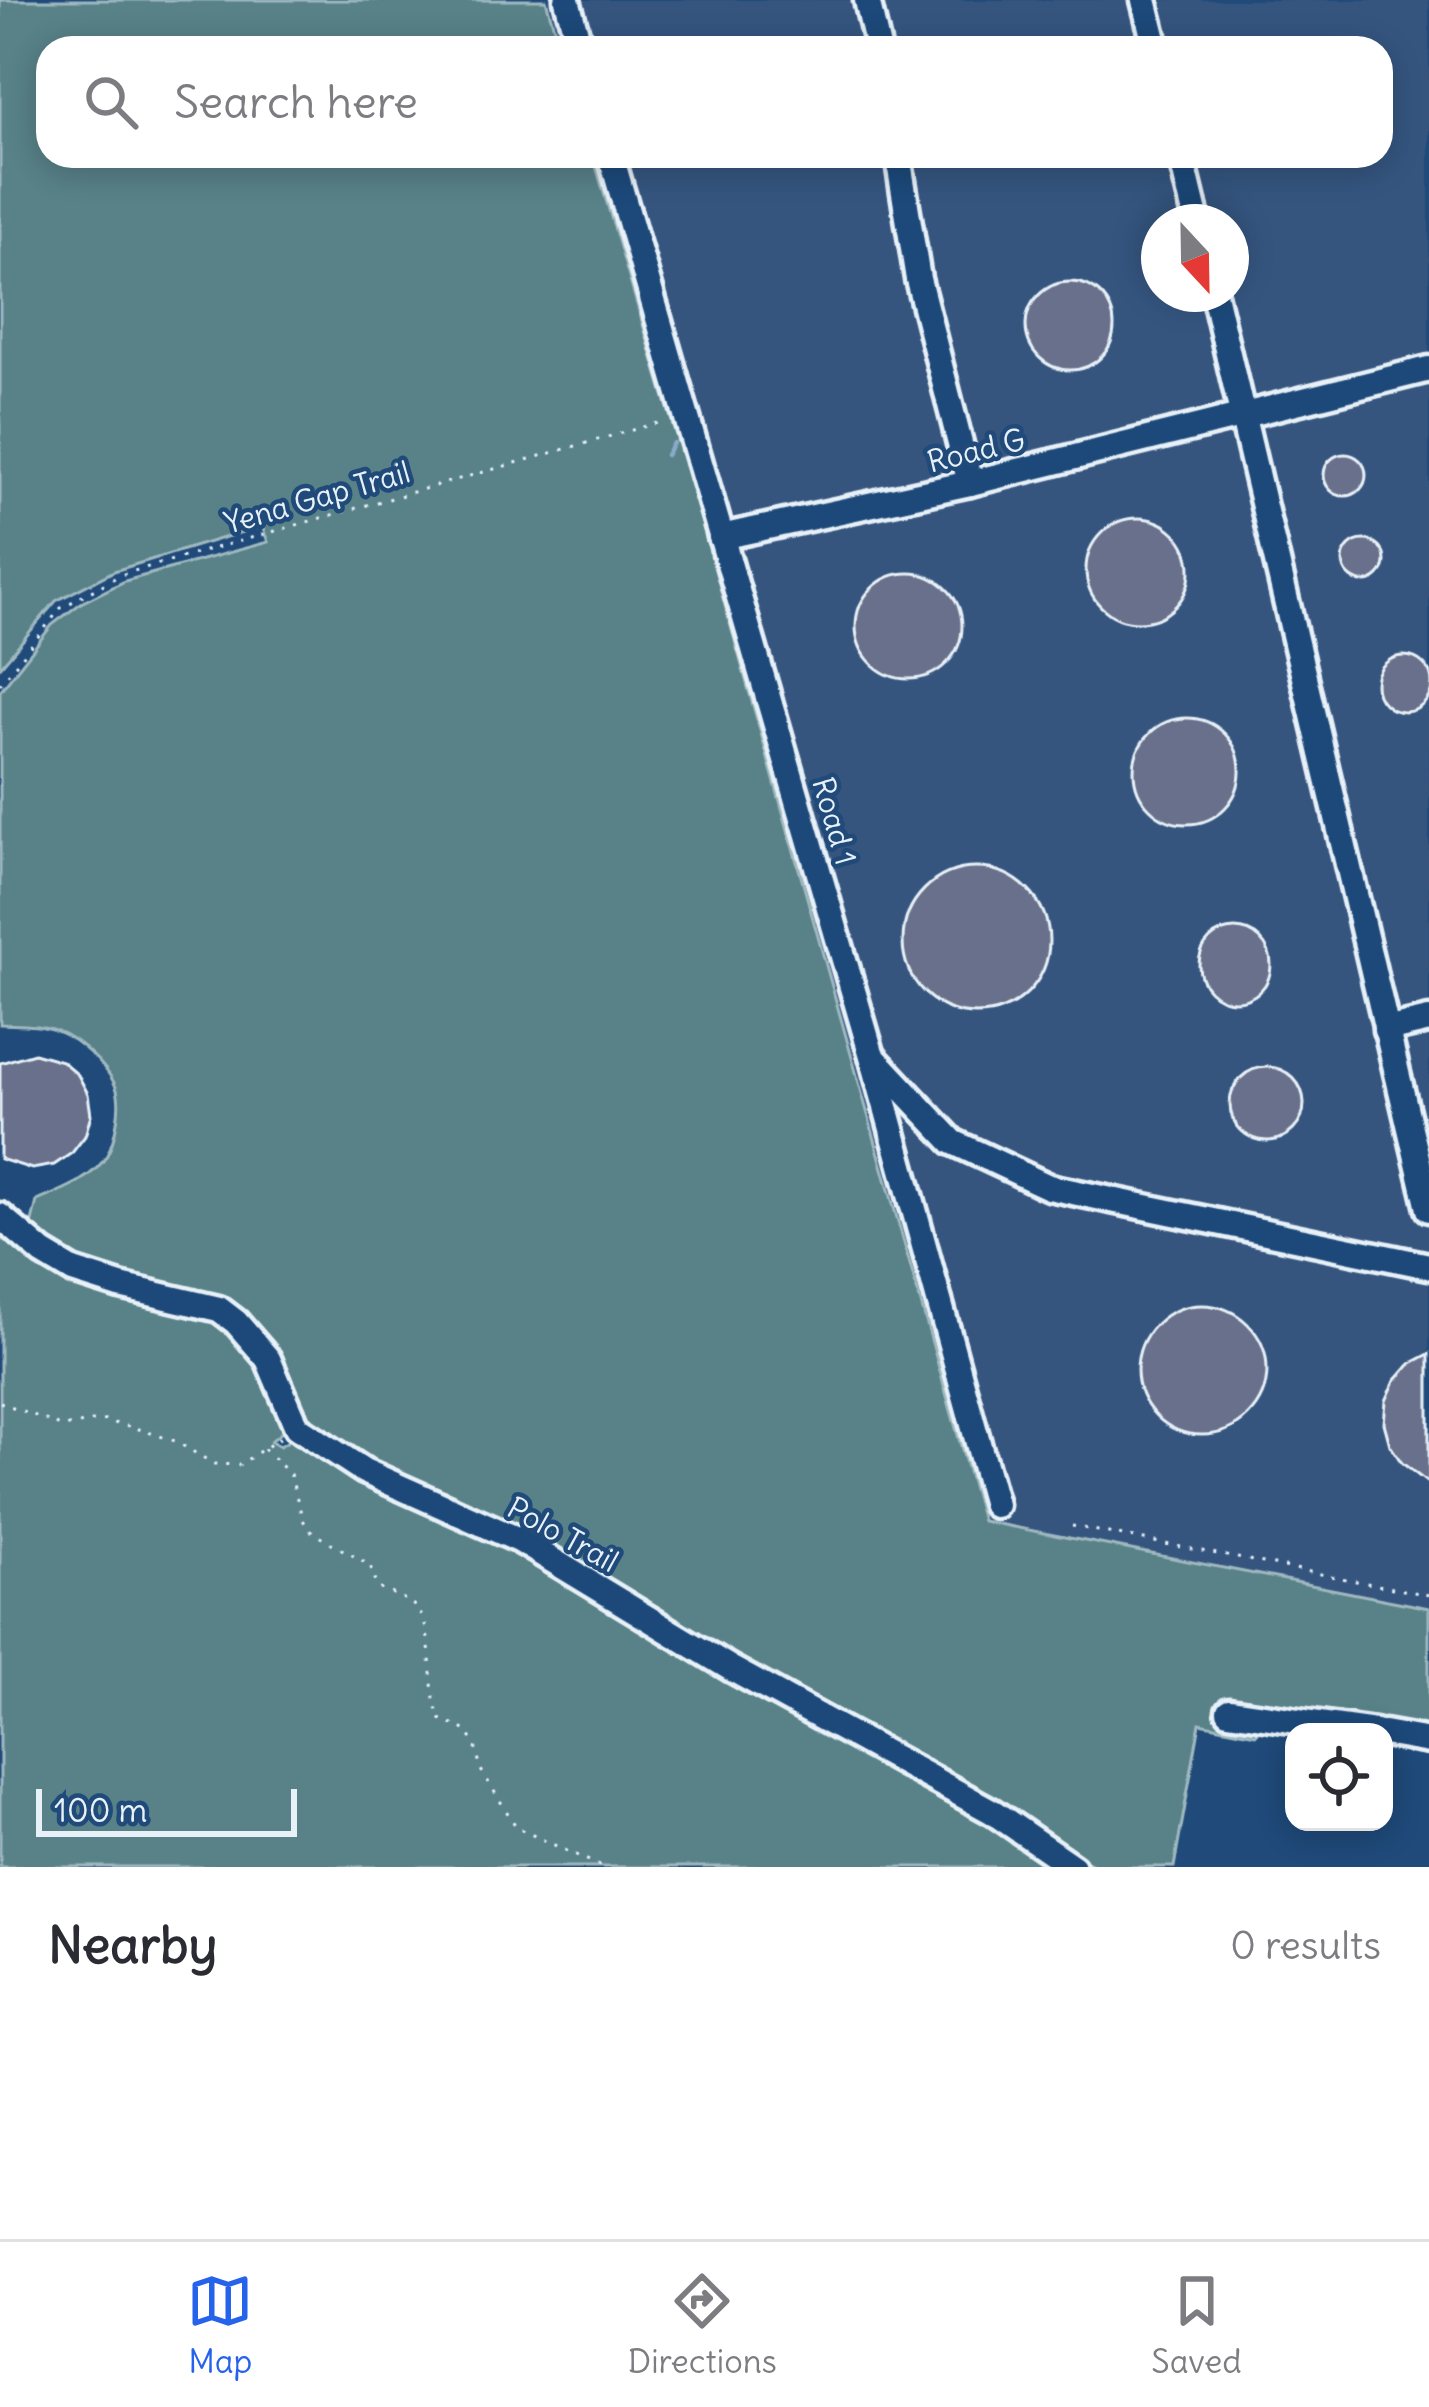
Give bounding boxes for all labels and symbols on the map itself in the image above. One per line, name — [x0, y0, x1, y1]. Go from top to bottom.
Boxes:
north arrow — [1141, 204, 1249, 312]
street label: Road G — [923, 420, 1029, 480]
street label: Yena Gap Trail — [220, 452, 414, 542]
street label: Road 1 — [804, 773, 866, 869]
street label: Polo Trail — [501, 1488, 625, 1580]
scale bar — [36, 1783, 297, 1836]

